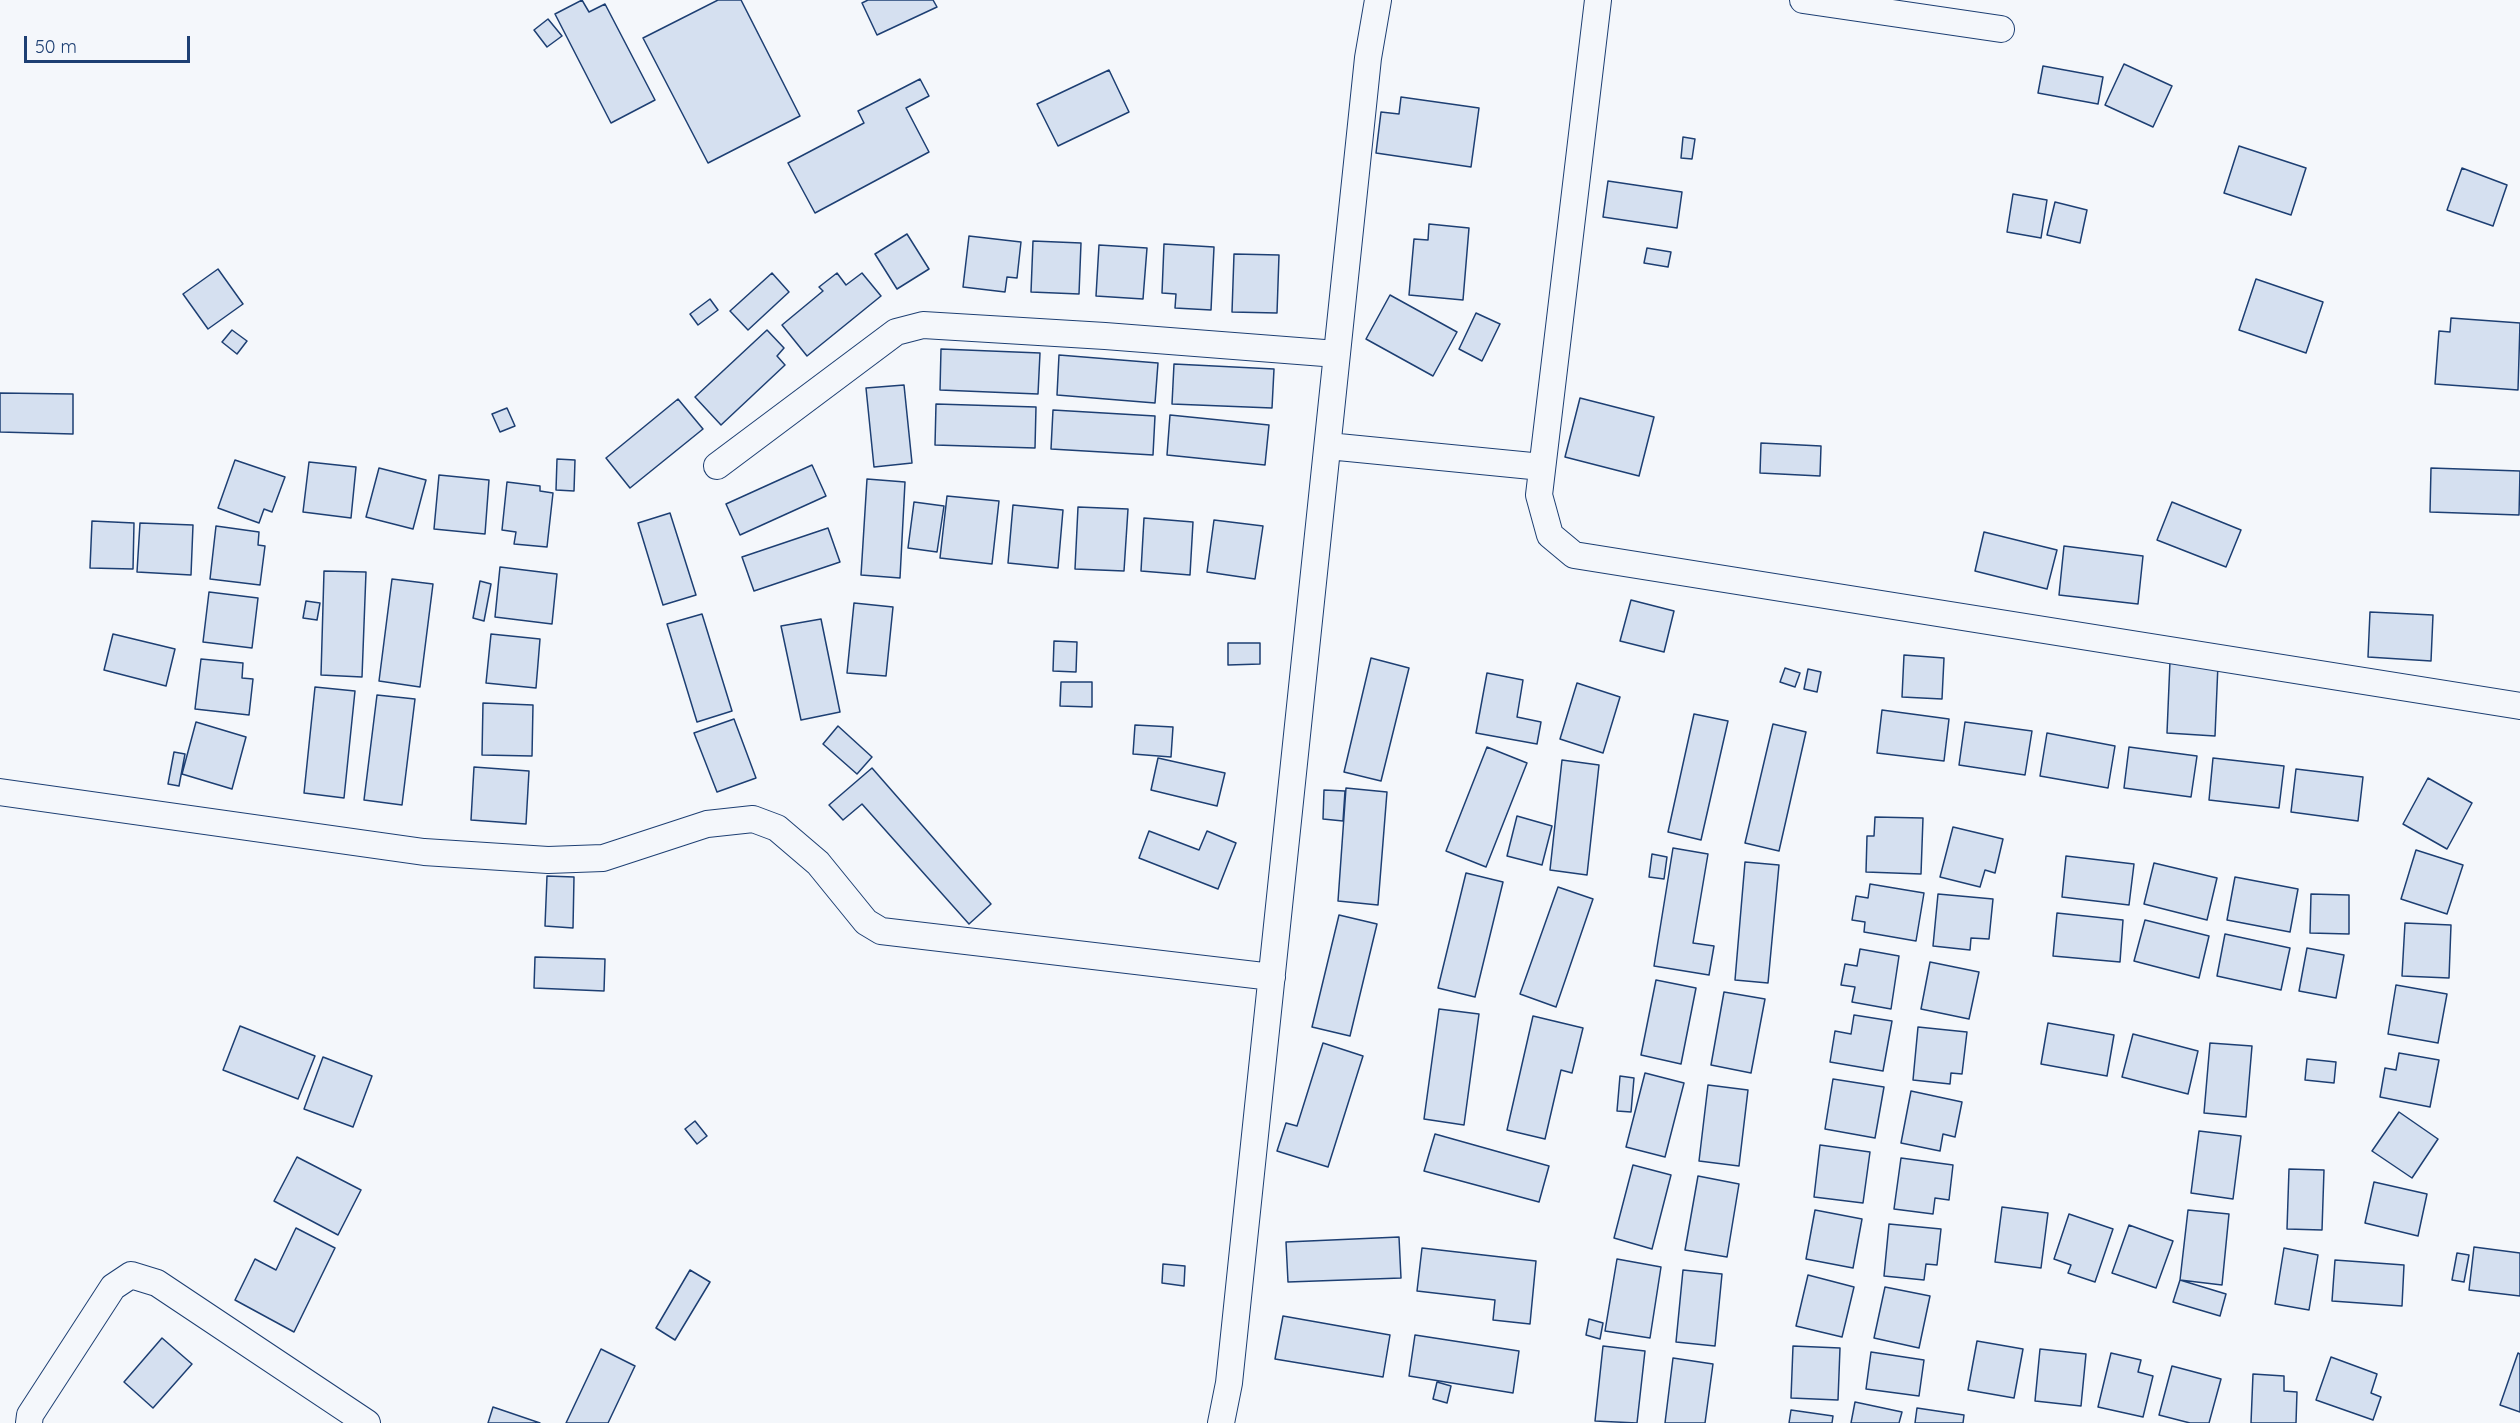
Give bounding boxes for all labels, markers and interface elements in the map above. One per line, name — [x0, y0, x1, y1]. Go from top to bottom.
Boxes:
scale bar — [27, 24, 194, 62]
text: 50 m — [35, 35, 77, 58]

